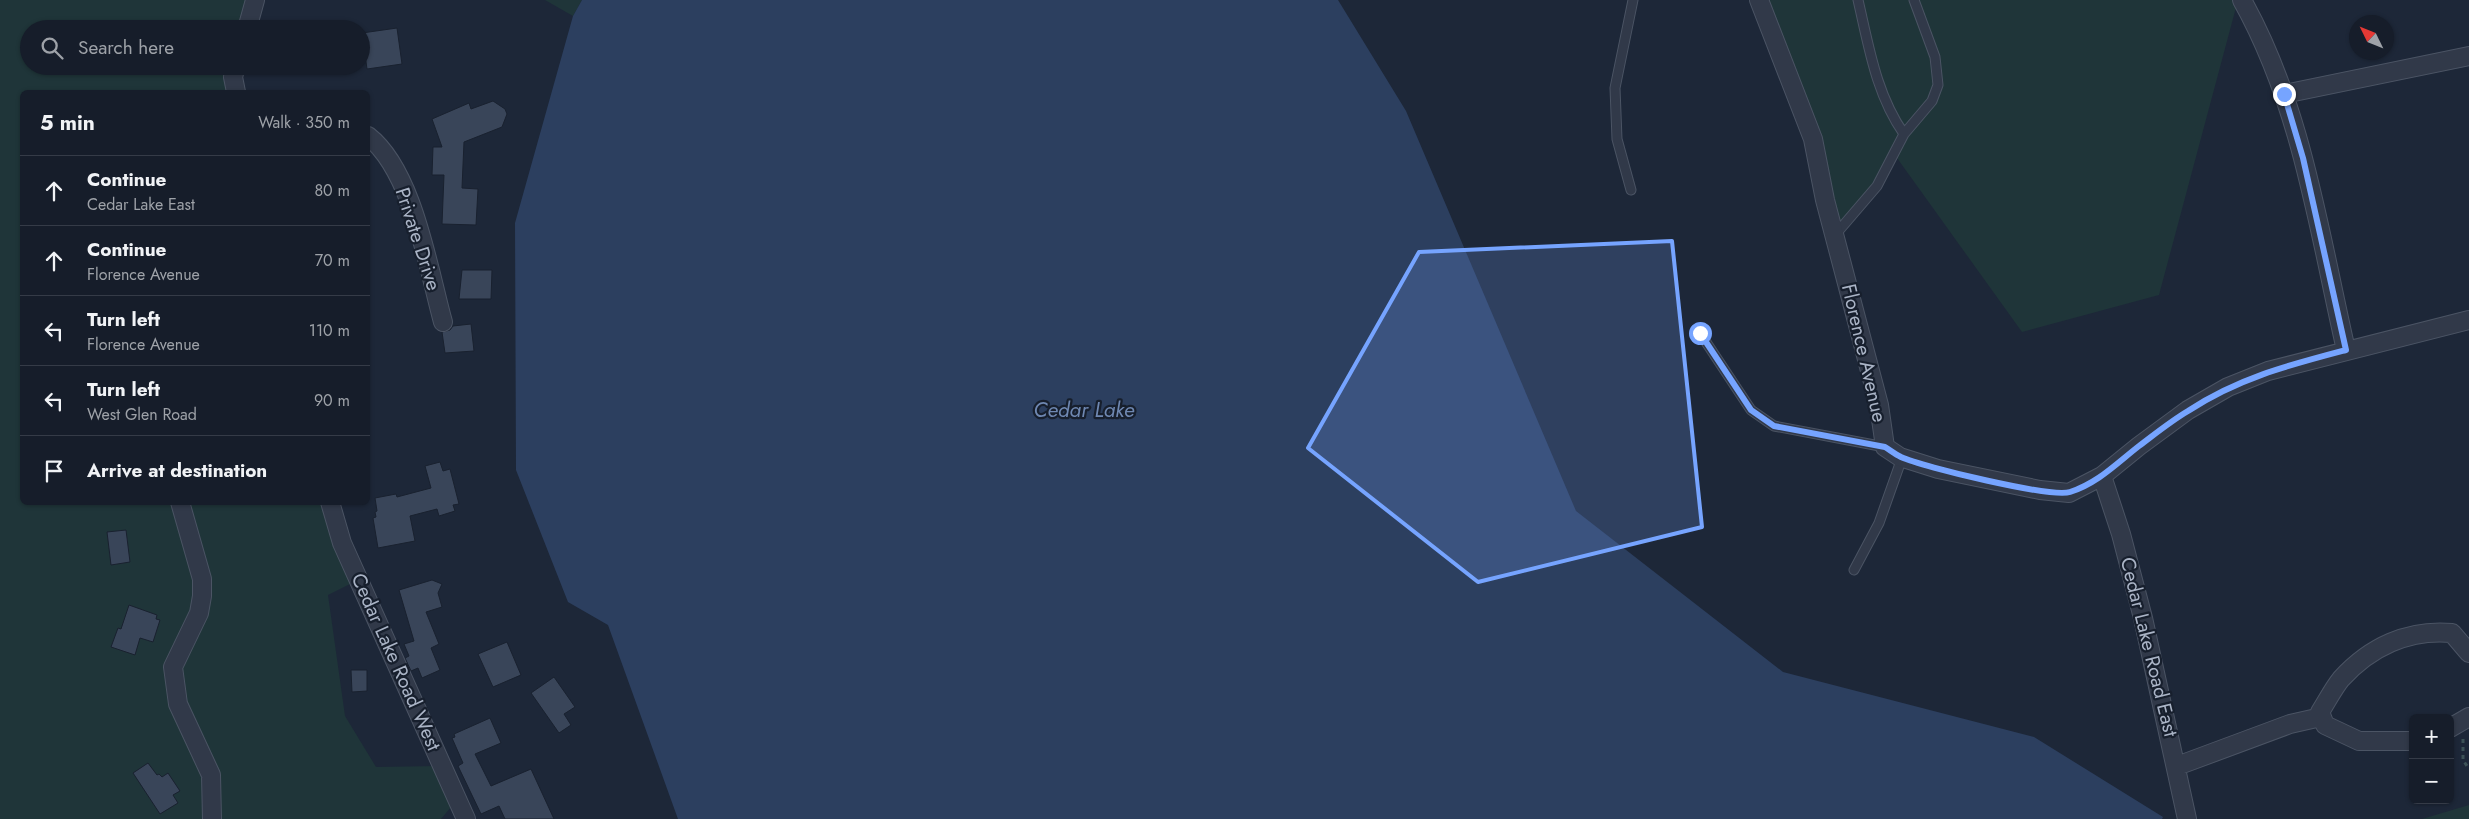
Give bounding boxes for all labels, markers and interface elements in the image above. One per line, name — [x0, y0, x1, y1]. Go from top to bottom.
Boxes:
north arrow — [2349, 15, 2394, 60]
search box — [20, 20, 370, 75]
icon: search — [38, 34, 66, 62]
text: Search here — [78, 34, 174, 61]
route end — [2273, 83, 2296, 106]
text: 5 min — [40, 108, 95, 138]
text: Walk · 350 m — [258, 111, 350, 134]
text: Continue — [87, 166, 166, 193]
icon: ahead — [40, 177, 68, 205]
text: 80 m — [314, 179, 350, 202]
street label: Private Drive — [388, 184, 448, 294]
text: Cedar Lake East — [87, 193, 195, 216]
text: Continue — [87, 236, 166, 263]
icon: ahead — [40, 247, 68, 275]
text: 70 m — [315, 249, 350, 272]
text: Florence Avenue — [87, 263, 200, 286]
street label: Florence Avenue — [1834, 281, 1894, 425]
text: Turn left — [87, 306, 160, 333]
icon: left — [40, 317, 68, 345]
text: 110 m — [309, 319, 350, 342]
route start — [1689, 322, 1712, 345]
text: Florence Avenue — [87, 333, 200, 356]
text: Turn left — [87, 376, 160, 403]
icon: left — [40, 387, 68, 415]
text: 90 m — [314, 389, 350, 412]
water label: Cedar Lake — [1034, 395, 1135, 425]
text: West Glen Road — [87, 403, 197, 426]
icon: arrive — [40, 457, 68, 485]
text: Arrive at destination — [87, 457, 267, 484]
street label: Cedar Lake Road East — [2113, 554, 2185, 740]
street label: Cedar Lake Road West — [344, 568, 448, 756]
map controls — [2409, 714, 2454, 804]
button: + — [2409, 714, 2454, 759]
button: − — [2409, 759, 2454, 804]

